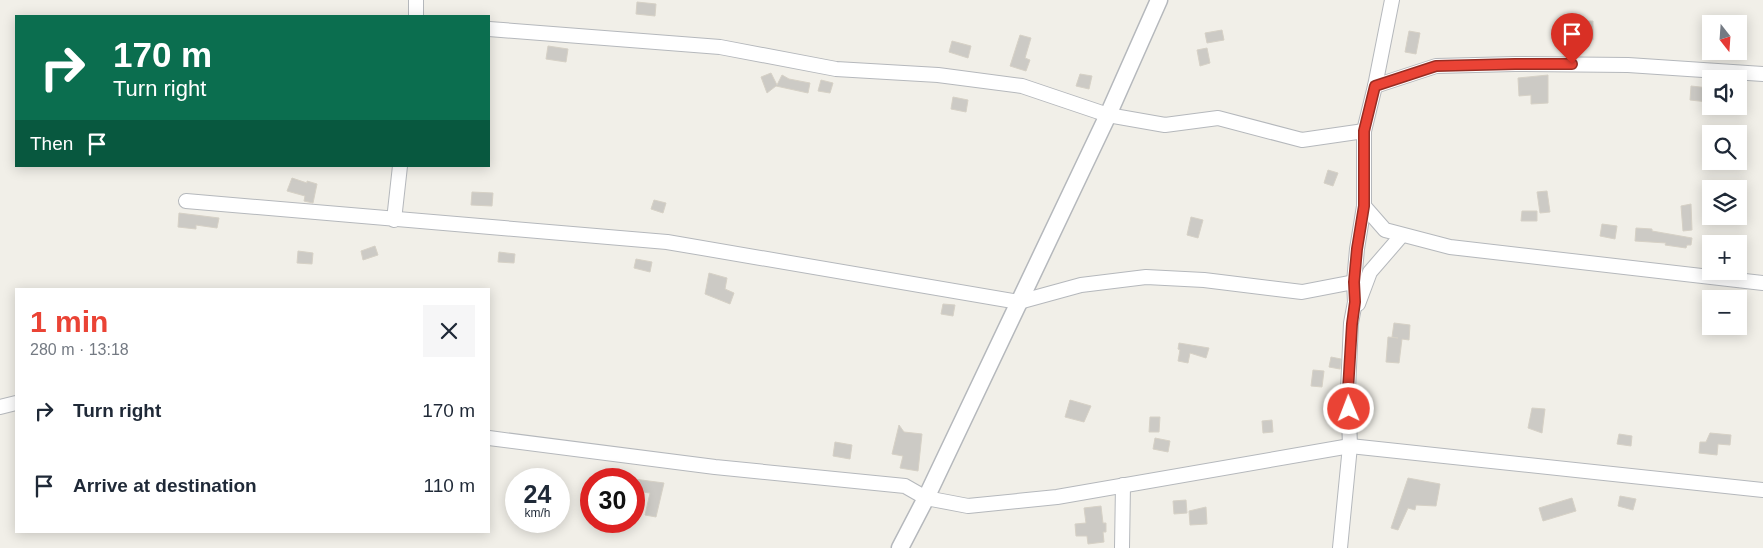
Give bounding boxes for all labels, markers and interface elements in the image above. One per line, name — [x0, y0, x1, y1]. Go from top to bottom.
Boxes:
pin — [1551, 13, 1593, 64]
north arrow — [1702, 15, 1748, 60]
map controls — [1702, 15, 1747, 335]
icon: arrive — [1558, 20, 1586, 48]
icon: right — [30, 35, 95, 100]
text: 170 m — [113, 35, 212, 74]
button: sound — [1702, 70, 1747, 115]
text: Turn right — [113, 76, 206, 101]
button: search — [1702, 125, 1747, 170]
icon: arrive — [83, 130, 111, 158]
text: Then — [30, 133, 73, 154]
button: layers — [1702, 180, 1747, 225]
button: + — [1702, 235, 1747, 280]
button: − — [1702, 290, 1747, 335]
text: 1 min — [30, 305, 108, 338]
button: close — [423, 305, 475, 357]
text: 280 m · 13:18 — [30, 341, 129, 358]
position arrow — [1322, 382, 1374, 434]
icon: right — [30, 397, 58, 425]
text: Turn right — [73, 400, 161, 421]
text: 170 m — [422, 400, 475, 421]
speed limit sign: 30 — [580, 468, 645, 533]
icon: arrive — [30, 472, 58, 500]
text: Arrive at destination — [73, 475, 257, 496]
text: 110 m — [424, 475, 475, 496]
text: 24 — [524, 480, 551, 508]
text: km/h — [524, 506, 551, 520]

